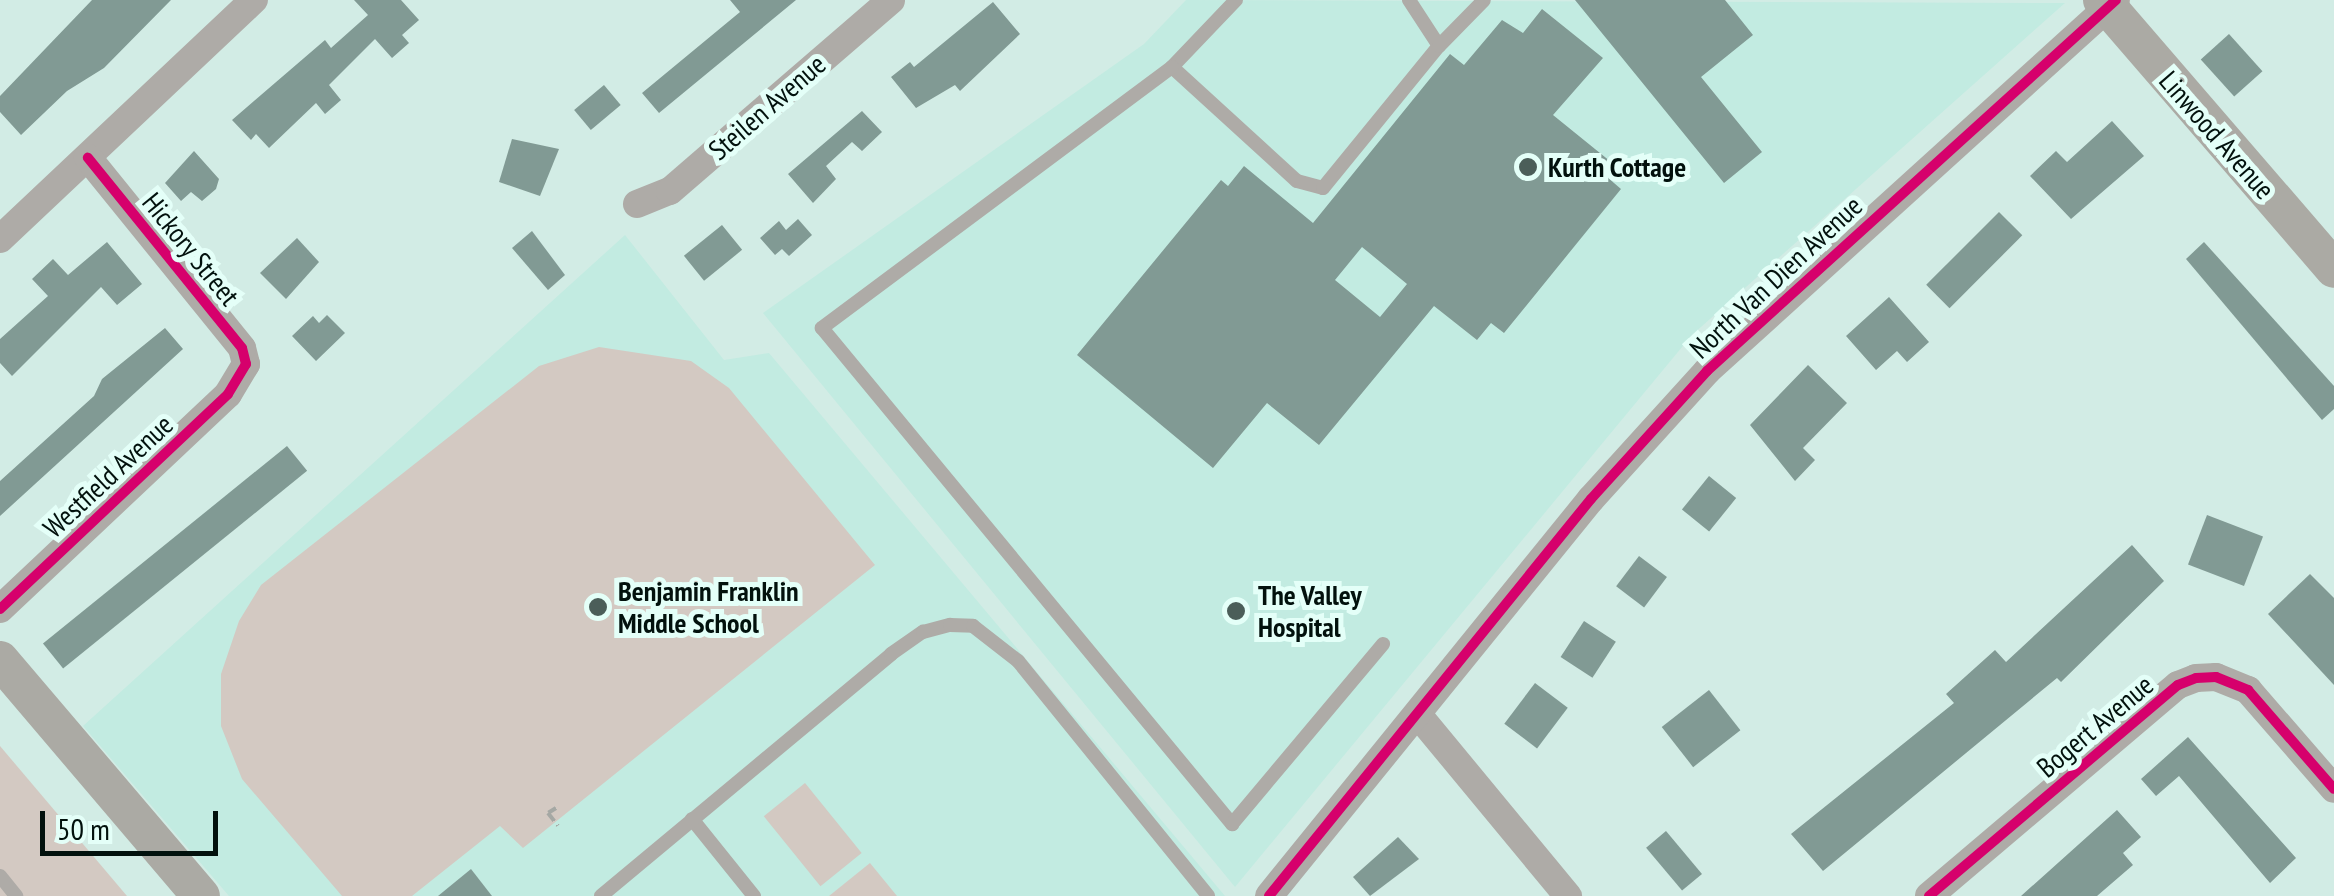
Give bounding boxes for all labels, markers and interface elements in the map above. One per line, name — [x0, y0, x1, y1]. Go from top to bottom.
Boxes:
street label: Steilen Avenue — [702, 47, 832, 167]
street label: Linwood Avenue — [2152, 64, 2282, 206]
place label: Kurth Cottage — [1548, 150, 1687, 184]
marker: Kurth Cottage — [1517, 156, 1539, 178]
street label: Hickory Street — [135, 186, 247, 312]
street label: North Van Dien Avenue — [1683, 188, 1869, 366]
street label: Westfield Avenue — [36, 407, 180, 545]
place label: Benjamin Franklin Middle School — [618, 574, 799, 640]
place label: The Valley Hospital — [1258, 578, 1362, 644]
marker: Benjamin Franklin Middle School — [587, 596, 609, 618]
marker: The Valley Hospital — [1223, 598, 1249, 624]
street label: Bogert Avenue — [2030, 668, 2160, 784]
scale bar — [45, 791, 222, 853]
text: 50 m — [57, 809, 110, 848]

